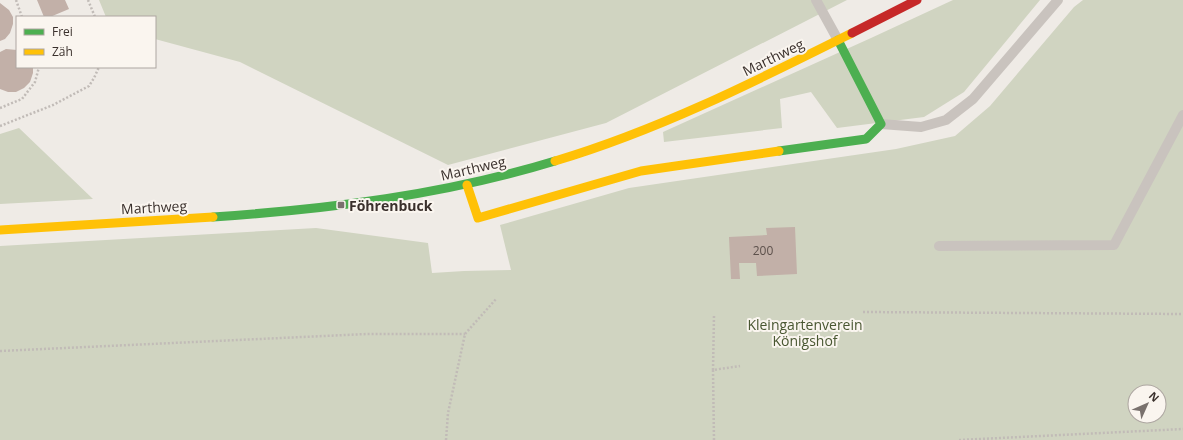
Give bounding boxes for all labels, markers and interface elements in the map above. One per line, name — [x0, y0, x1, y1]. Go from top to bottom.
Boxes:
legend — [16, 16, 156, 68]
text: Frei — [52, 23, 73, 40]
street label: Marthweg — [739, 34, 807, 80]
text: Zäh — [52, 43, 73, 60]
street label: Marthweg — [439, 151, 508, 185]
street label: Marthweg — [121, 196, 188, 218]
place label: Föhrenbuck — [349, 196, 433, 215]
marker: Föhrenbuck — [336, 200, 346, 210]
house number: 200 — [753, 242, 773, 259]
park label: Kleingartenverein Königshof — [747, 315, 863, 350]
north arrow — [1127, 384, 1167, 424]
text: N — [1146, 388, 1163, 405]

